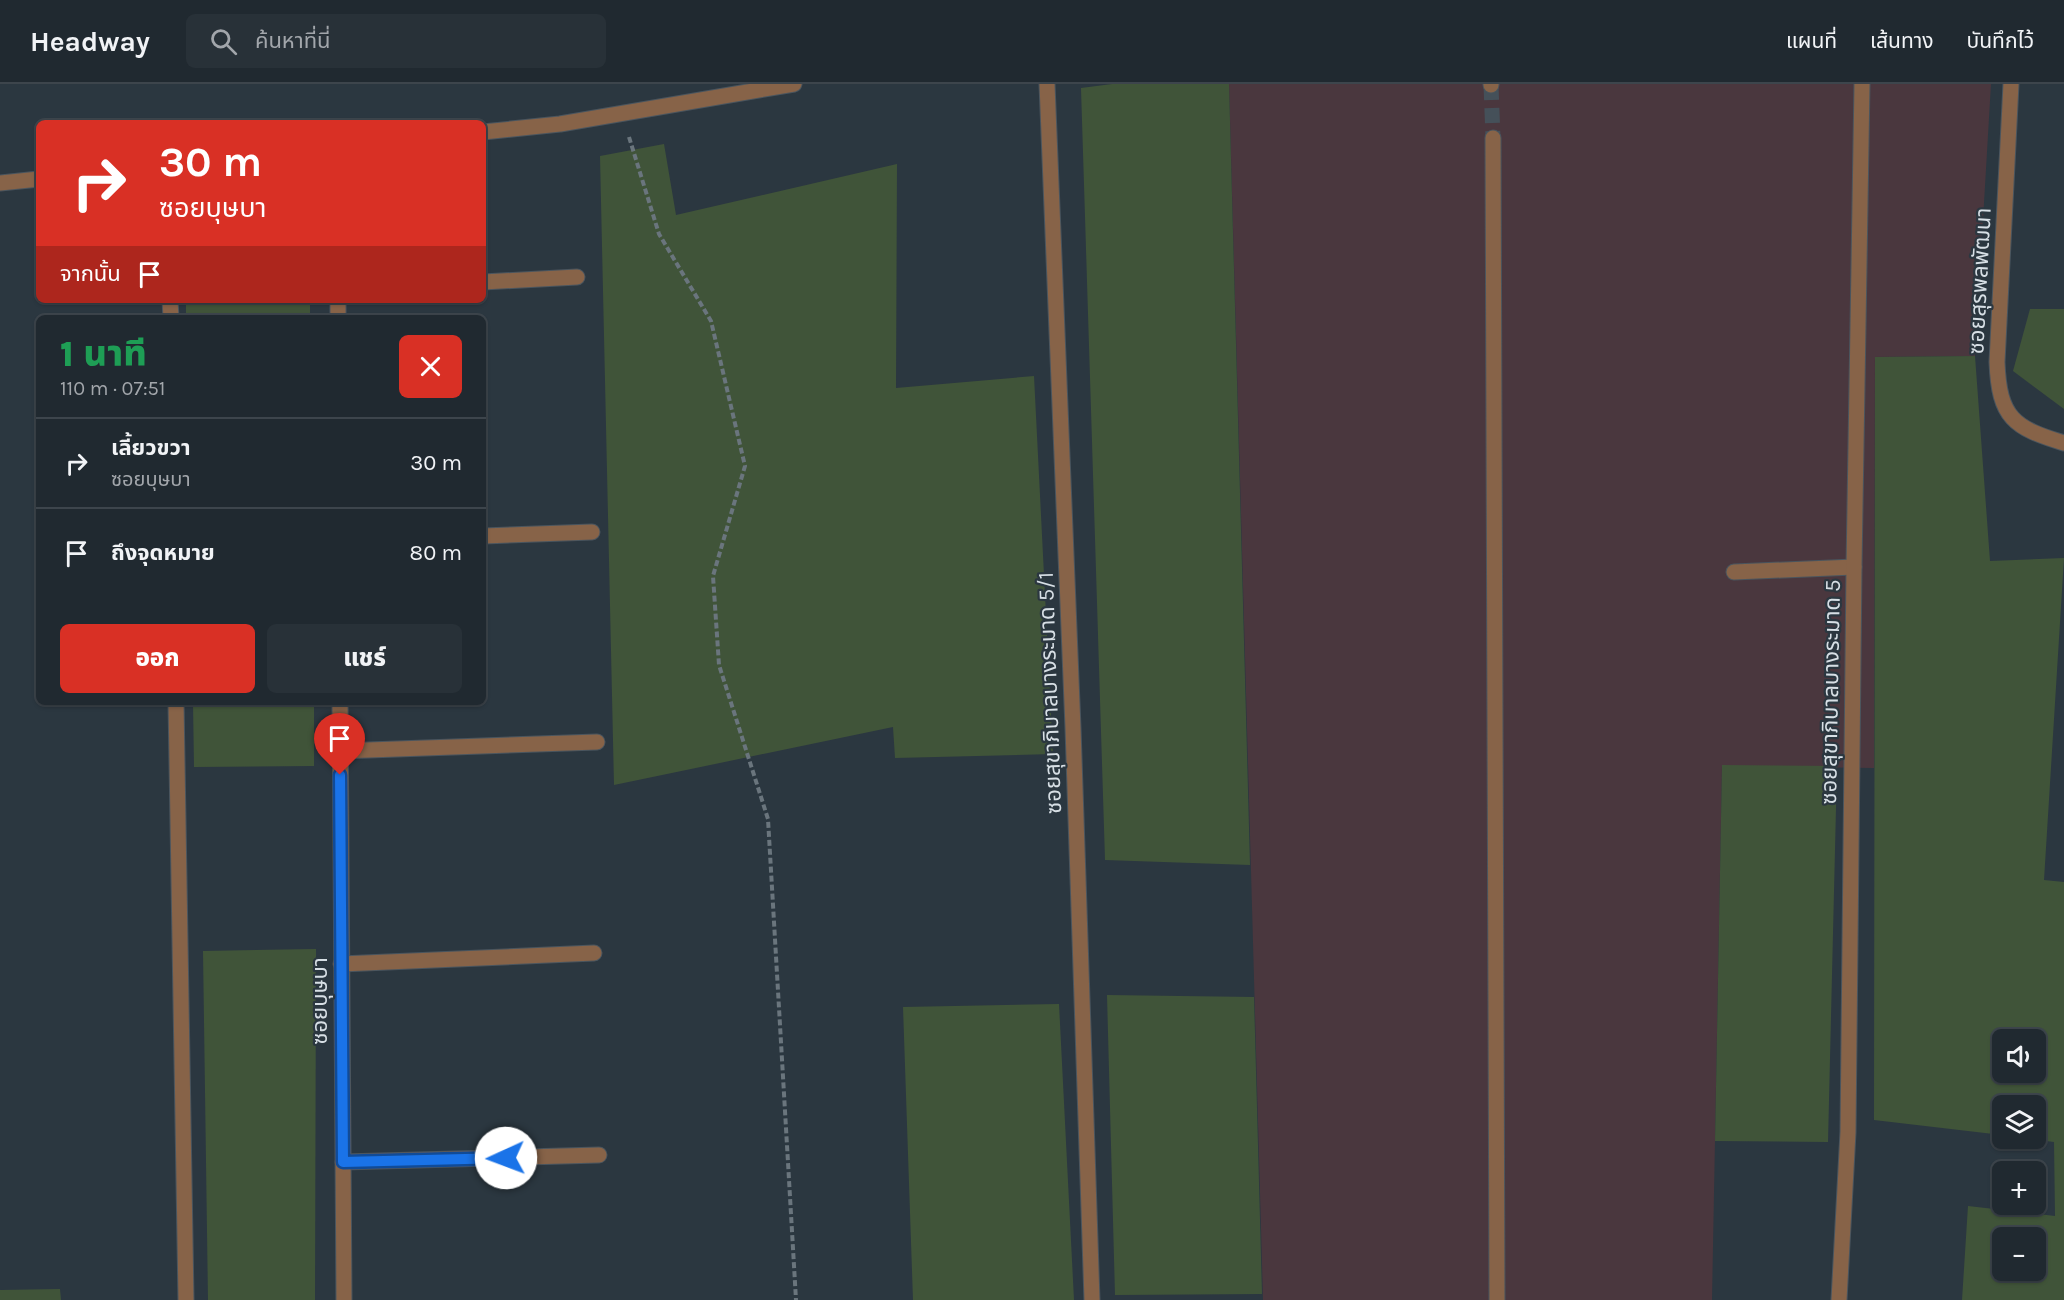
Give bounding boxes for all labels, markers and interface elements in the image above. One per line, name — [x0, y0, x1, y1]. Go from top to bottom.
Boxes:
search box — [186, 14, 606, 68]
text: Headway — [30, 25, 150, 58]
icon: search — [207, 25, 240, 58]
text: ค้นหาที่นี่ — [255, 28, 331, 54]
text: แผนที่ — [1786, 29, 1837, 53]
text: เส้นทาง — [1870, 29, 1934, 53]
text: บันทึกไว้ — [1967, 29, 2034, 53]
text: 30 m — [159, 137, 262, 187]
icon: right — [60, 144, 138, 222]
text: ซอยบุษบา — [159, 192, 266, 224]
street label: ซอยสุรพลพัฒนา — [1963, 207, 1997, 355]
icon: arrive — [133, 258, 166, 291]
text: จากนั้น — [60, 261, 121, 287]
text: 1 นาที — [60, 333, 147, 375]
button: close — [399, 335, 462, 398]
text: 110 m · 07:51 — [60, 377, 165, 400]
text: เลี้ยวขวา — [111, 435, 191, 461]
icon: right — [60, 447, 93, 480]
text: 30 m — [410, 450, 462, 476]
text: ซอยบุษบา — [111, 468, 191, 491]
icon: arrive — [60, 537, 93, 570]
text: ถึงจุดหมาย — [111, 540, 215, 566]
text: 80 m — [410, 540, 462, 566]
street label: ซอยสุขาภิบาลบางระมาด 5/1 — [1033, 572, 1067, 814]
street label: ซอยสุขาภิบาลบางระมาด 5 — [1816, 579, 1846, 805]
button: ออก — [60, 624, 255, 693]
button: แชร์ — [267, 624, 462, 693]
pin — [314, 713, 365, 775]
icon: arrive — [323, 722, 356, 755]
street label: ซอยบุษบา — [307, 957, 333, 1045]
map controls — [1992, 1029, 2046, 1281]
button: sound — [1992, 1029, 2046, 1083]
button: layers — [1992, 1095, 2046, 1149]
position arrow — [474, 1126, 538, 1190]
button: + — [1992, 1161, 2046, 1215]
button: − — [1992, 1227, 2046, 1281]

